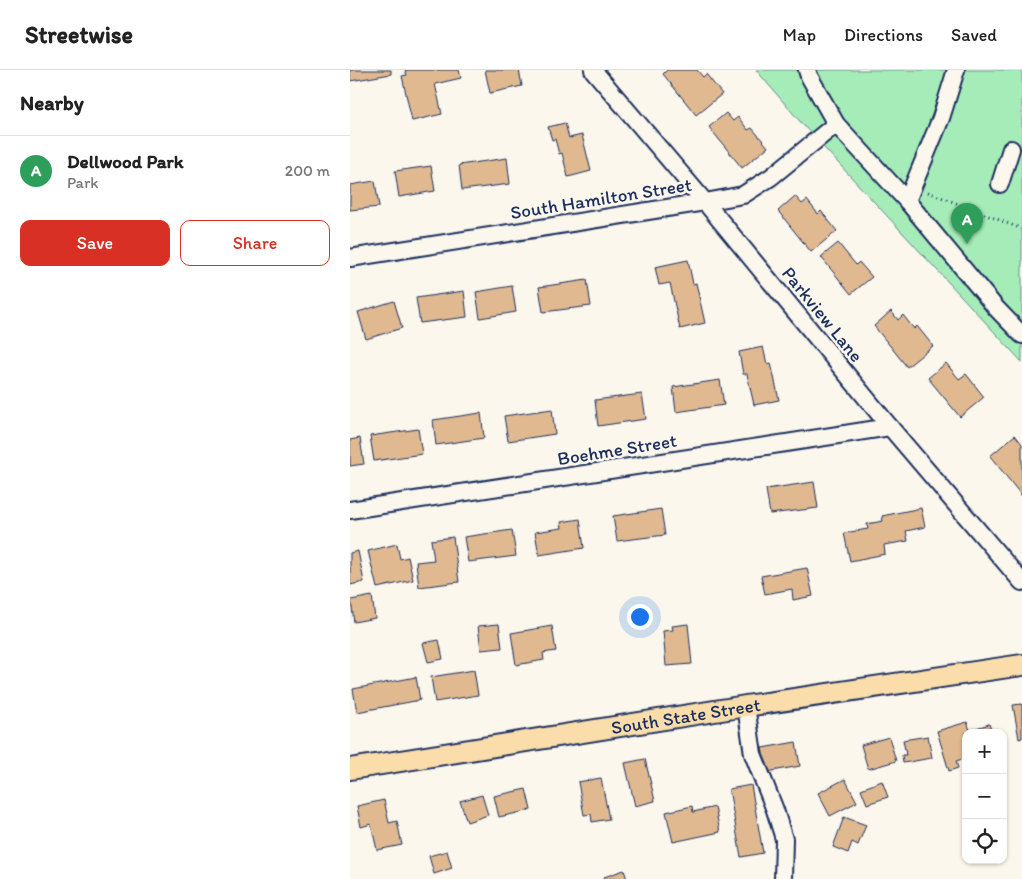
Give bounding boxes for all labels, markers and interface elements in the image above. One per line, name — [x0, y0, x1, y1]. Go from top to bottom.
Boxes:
text: Streetwise — [25, 20, 133, 49]
text: Map — [783, 24, 816, 46]
text: Directions — [844, 24, 923, 46]
text: Saved — [951, 24, 997, 46]
text: Nearby — [20, 90, 84, 115]
text: Dellwood Park — [67, 150, 184, 173]
text: A — [31, 161, 41, 180]
text: 200 m — [285, 161, 330, 180]
text: Park — [67, 173, 98, 192]
street label: South Hamilton Street — [509, 173, 693, 224]
pin: A — [951, 203, 983, 244]
button: Save — [20, 220, 170, 266]
button: Share — [180, 220, 330, 266]
street label: Parkview Lane — [777, 262, 868, 367]
street label: Boehme Street — [556, 429, 678, 470]
your location — [627, 604, 653, 630]
street label: South State Street — [610, 693, 762, 739]
map controls — [962, 729, 1007, 864]
button: + — [962, 729, 1007, 774]
button: − — [962, 774, 1007, 819]
button: locate — [962, 819, 1007, 864]

